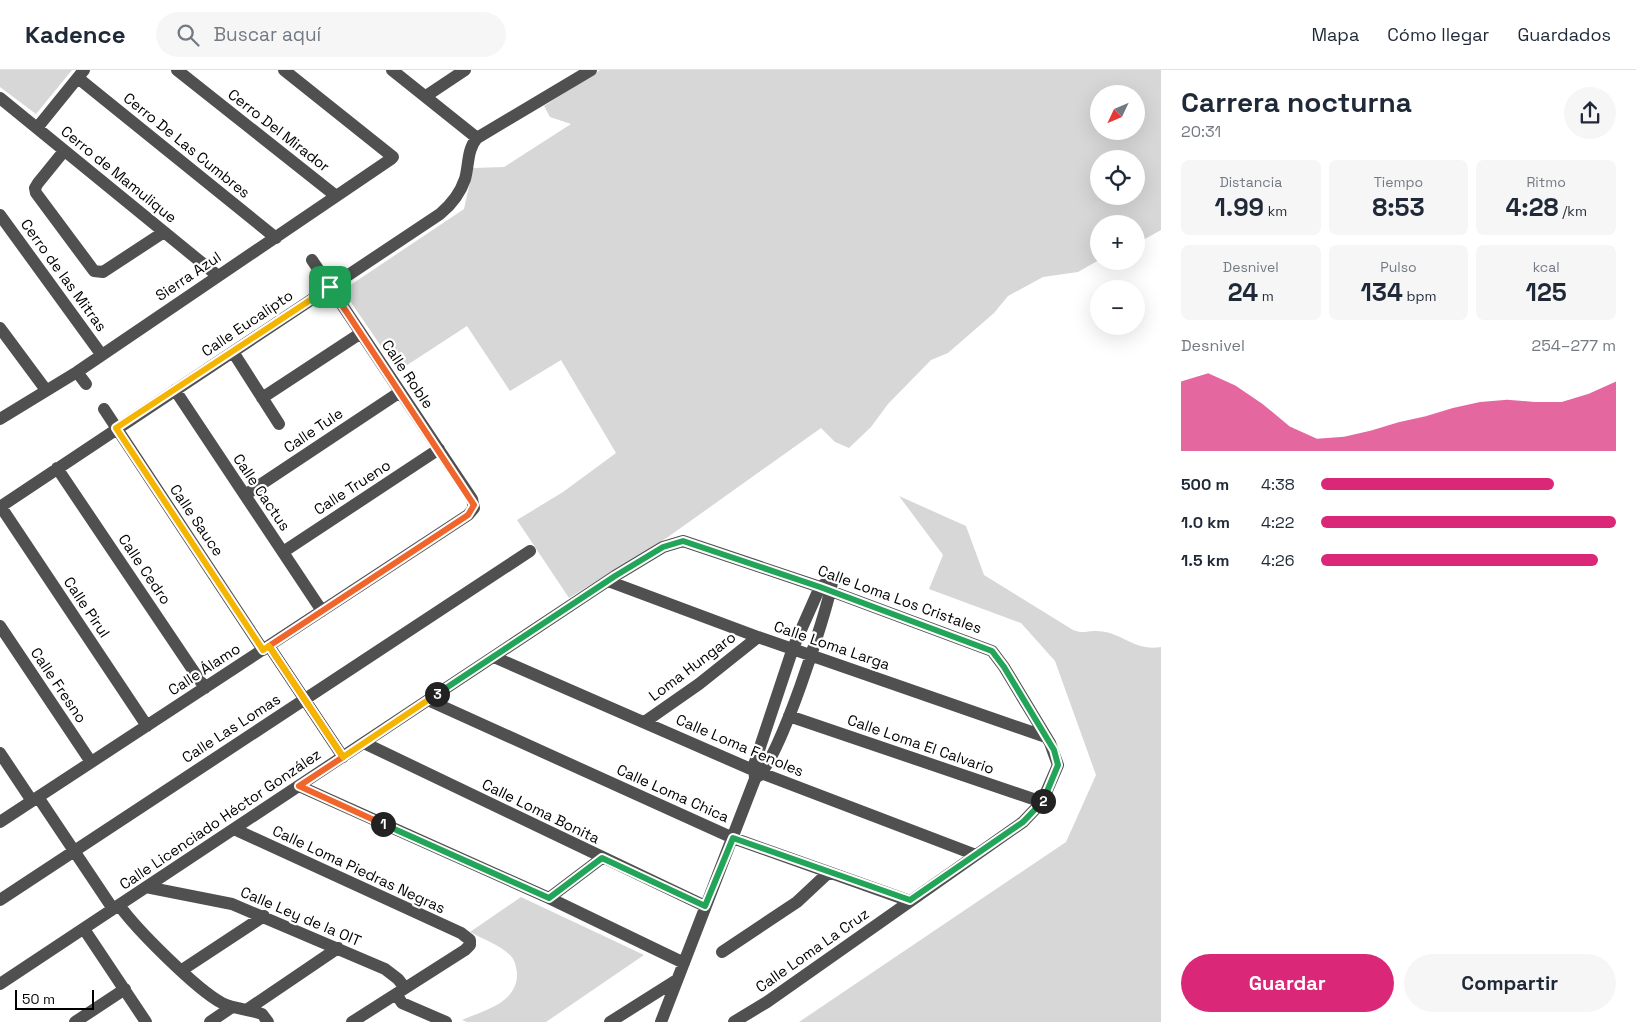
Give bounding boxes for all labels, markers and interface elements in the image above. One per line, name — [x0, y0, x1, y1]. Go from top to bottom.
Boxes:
search box — [156, 12, 506, 57]
text: Kadence — [25, 19, 126, 50]
icon: search — [174, 21, 202, 49]
text: Buscar aquí — [214, 22, 321, 47]
text: Mapa — [1311, 23, 1359, 46]
text: Cómo llegar — [1387, 23, 1489, 46]
text: Guardados — [1517, 23, 1611, 46]
street label: Cerro Del Mirador — [224, 84, 334, 176]
text: Carrera nocturna — [1181, 84, 1412, 120]
north arrow — [1090, 85, 1145, 140]
map controls — [1090, 85, 1145, 335]
button: share — [1564, 87, 1616, 139]
street label: Cerro De Las Cumbres — [120, 88, 254, 202]
street label: Cerro de Mamulique — [57, 121, 181, 227]
text: 20:31 — [1181, 121, 1221, 142]
button: locate — [1090, 150, 1145, 205]
text: Distancia — [1219, 173, 1282, 191]
text: Tiempo — [1374, 173, 1423, 191]
text: Ritmo — [1526, 173, 1566, 191]
text: 1.99 — [1214, 191, 1264, 223]
text: 8:53 — [1372, 191, 1425, 223]
text: 4:28 — [1505, 191, 1559, 223]
text: km — [1264, 202, 1287, 220]
text: /km — [1559, 202, 1587, 220]
street label: Cerro de las Mitras — [17, 215, 111, 335]
button: + — [1090, 215, 1145, 270]
street label: Sierra Azul — [152, 247, 224, 305]
text: Desnivel — [1223, 258, 1279, 276]
text: Pulso — [1380, 258, 1417, 276]
text: kcal — [1533, 258, 1560, 276]
pin — [309, 266, 351, 308]
icon: arrive — [316, 273, 344, 301]
text: 24 — [1228, 276, 1258, 308]
text: 134 — [1360, 276, 1403, 308]
text: 125 — [1526, 276, 1567, 308]
button: − — [1090, 280, 1145, 335]
street label: Calle Eucalipto — [198, 285, 296, 361]
text: m — [1258, 287, 1274, 305]
text: bpm — [1403, 287, 1437, 305]
text: Desnivel — [1181, 335, 1245, 356]
text: 254–277 m — [1532, 335, 1616, 356]
street label: Calle Roble — [378, 336, 438, 412]
street label: Calle Tule — [280, 403, 346, 457]
street label: Calle Cactus — [229, 450, 295, 534]
street label: Calle Trueno — [310, 455, 394, 519]
text: 500 m — [1181, 474, 1229, 495]
text: 4:38 — [1261, 474, 1295, 495]
street label: Calle Sauce — [166, 480, 228, 560]
text: 1.0 km — [1181, 512, 1230, 533]
text: 4:22 — [1261, 512, 1294, 533]
street label: Calle Cedro — [114, 530, 176, 608]
text: 1.5 km — [1181, 550, 1229, 571]
text: 4:26 — [1261, 550, 1295, 571]
street label: Calle Loma Los Cristales — [815, 560, 985, 638]
street label: Calle Pirul — [60, 573, 114, 641]
street label: Calle Loma Larga — [771, 616, 893, 674]
street label: Loma Hungaro — [645, 627, 739, 705]
street label: Calle Álamo — [164, 639, 244, 699]
street label: Calle Fresno — [27, 644, 91, 726]
pin: 3 — [424, 682, 450, 706]
text: 3 — [433, 685, 442, 703]
street label: Calle Las Lomas — [178, 689, 284, 767]
street label: Calle Loma Fenoles — [673, 709, 807, 781]
street label: Calle Loma El Calvario — [845, 710, 997, 778]
street label: Calle Licenciado Héctor González — [116, 744, 324, 894]
street label: Calle Loma Chica — [614, 760, 733, 826]
street label: Calle Loma Bonita — [479, 774, 603, 848]
pin: 2 — [1030, 788, 1056, 814]
text: 2 — [1039, 792, 1048, 810]
pin: 1 — [370, 812, 396, 836]
text: 1 — [380, 815, 387, 833]
street label: Calle Loma Piedras Negras — [270, 821, 448, 917]
street label: Calle Ley de la OIT — [238, 882, 364, 950]
street label: Calle Loma La Cruz — [752, 904, 872, 996]
button: Guardar — [1181, 954, 1394, 1012]
button: Compartir — [1404, 954, 1616, 1012]
scale bar — [15, 987, 94, 1010]
text: 50 m — [22, 990, 55, 1008]

